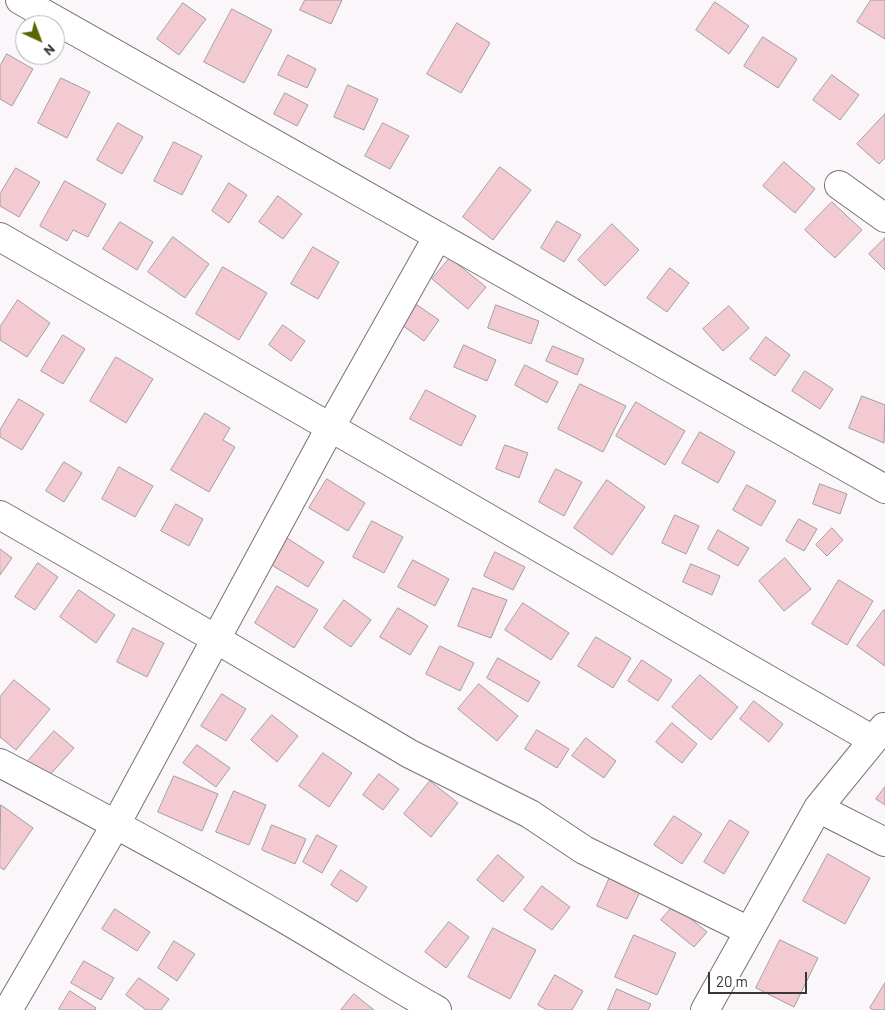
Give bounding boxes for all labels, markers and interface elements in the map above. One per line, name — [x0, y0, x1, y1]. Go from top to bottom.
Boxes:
north arrow — [15, 15, 65, 65]
text: N — [41, 41, 59, 60]
scale bar — [710, 962, 809, 994]
text: 20 m — [716, 972, 748, 990]

